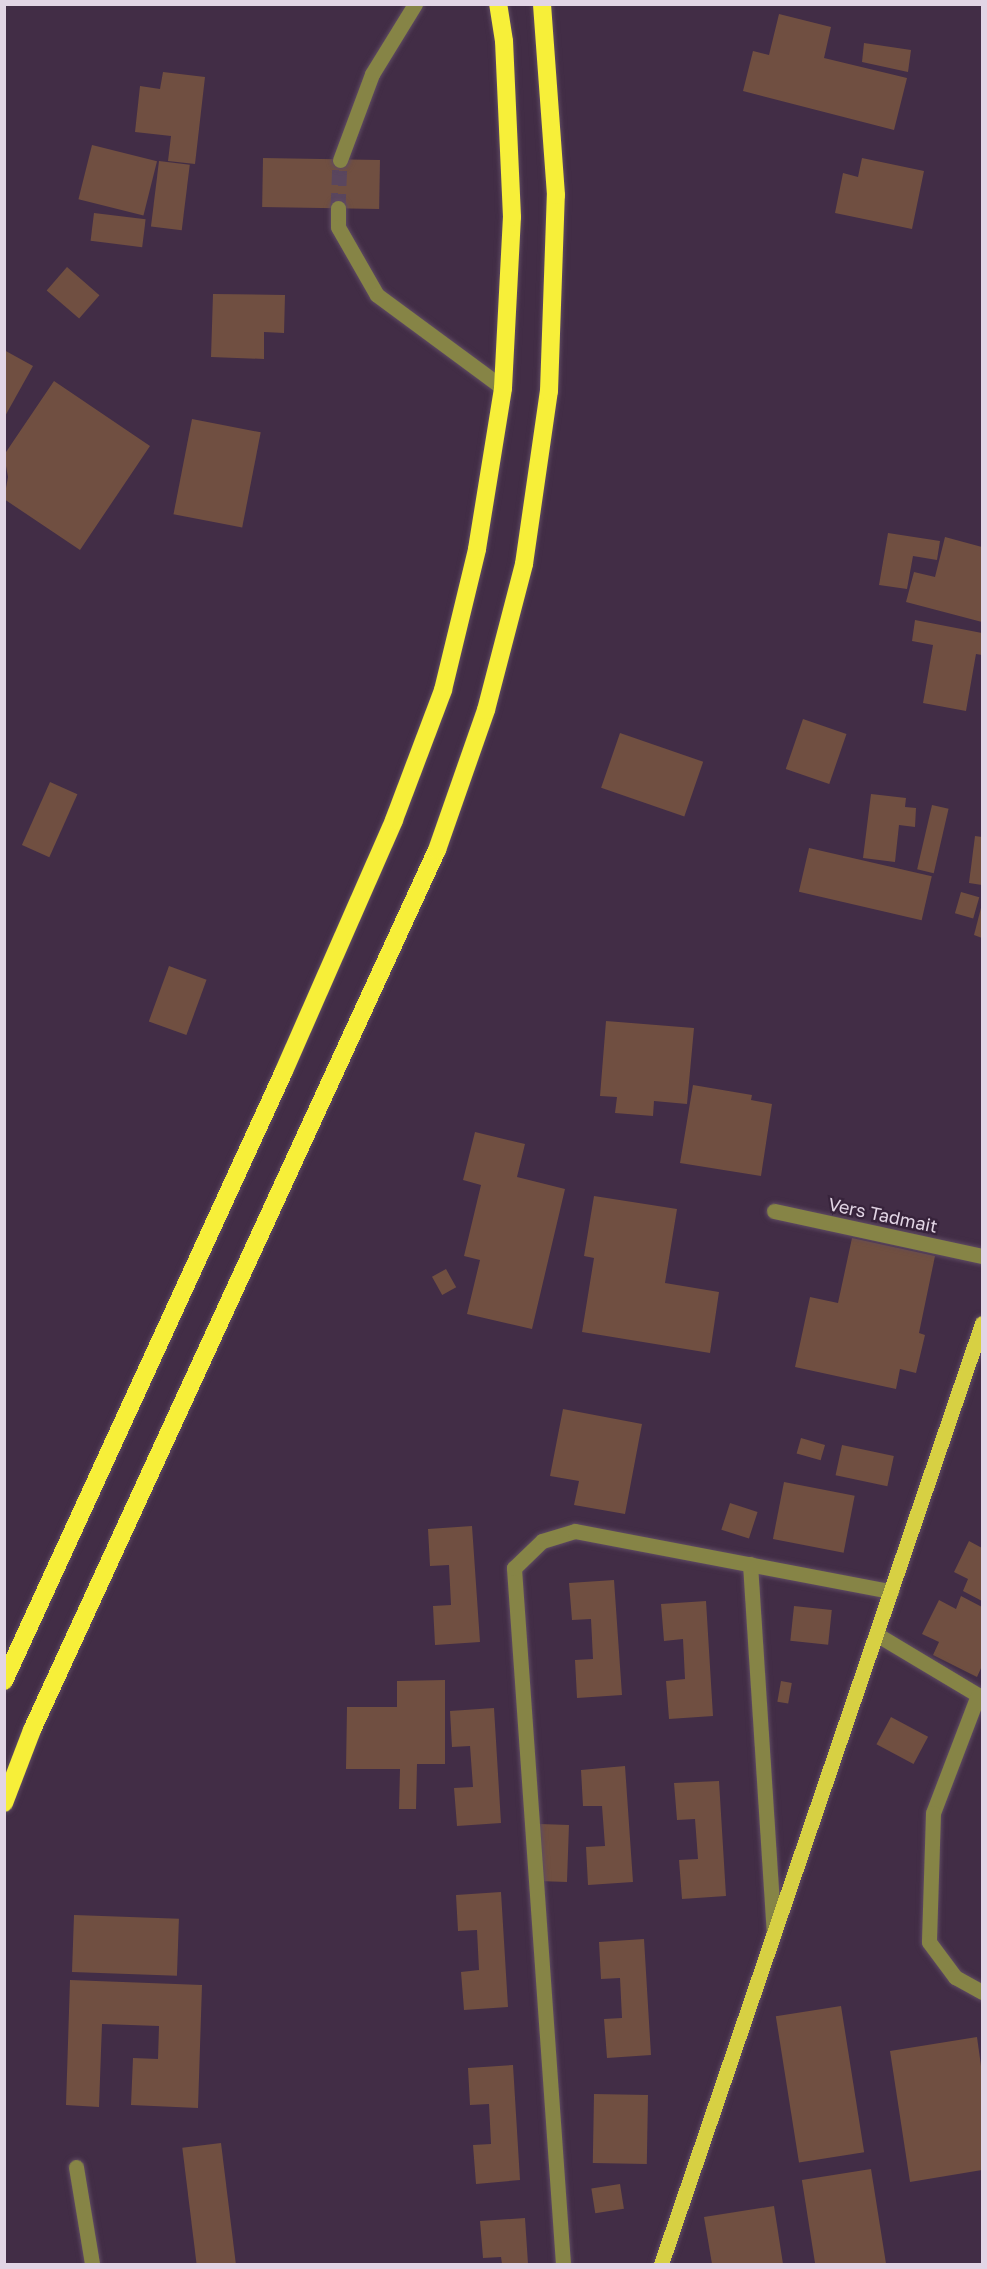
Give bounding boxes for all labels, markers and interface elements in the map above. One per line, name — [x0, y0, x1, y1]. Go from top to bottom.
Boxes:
street label: Vers Tadmait — [826, 1193, 940, 1237]

